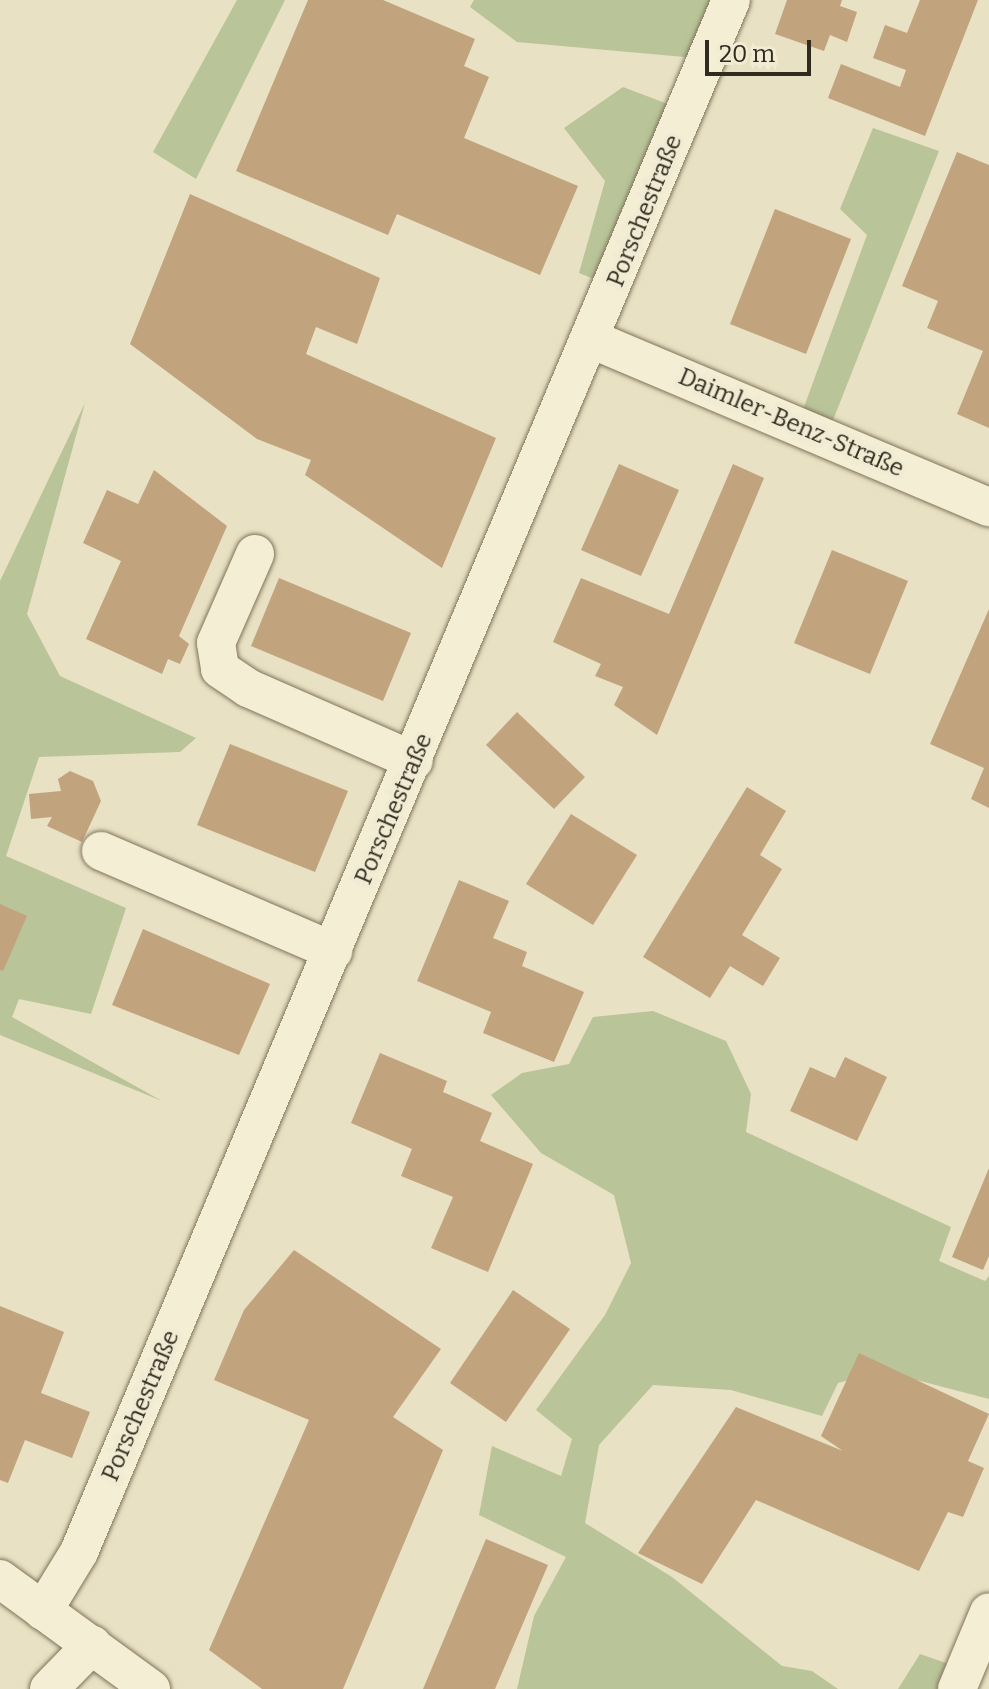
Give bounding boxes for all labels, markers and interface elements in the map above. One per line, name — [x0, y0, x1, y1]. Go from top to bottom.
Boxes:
scale bar — [709, 24, 815, 74]
text: 20 m — [719, 40, 775, 68]
street label: Porschestraße — [601, 131, 689, 291]
street label: Daimler-Benz-Straße — [674, 362, 908, 484]
street label: Porschestraße — [349, 729, 439, 889]
street label: Porschestraße — [96, 1326, 186, 1486]

